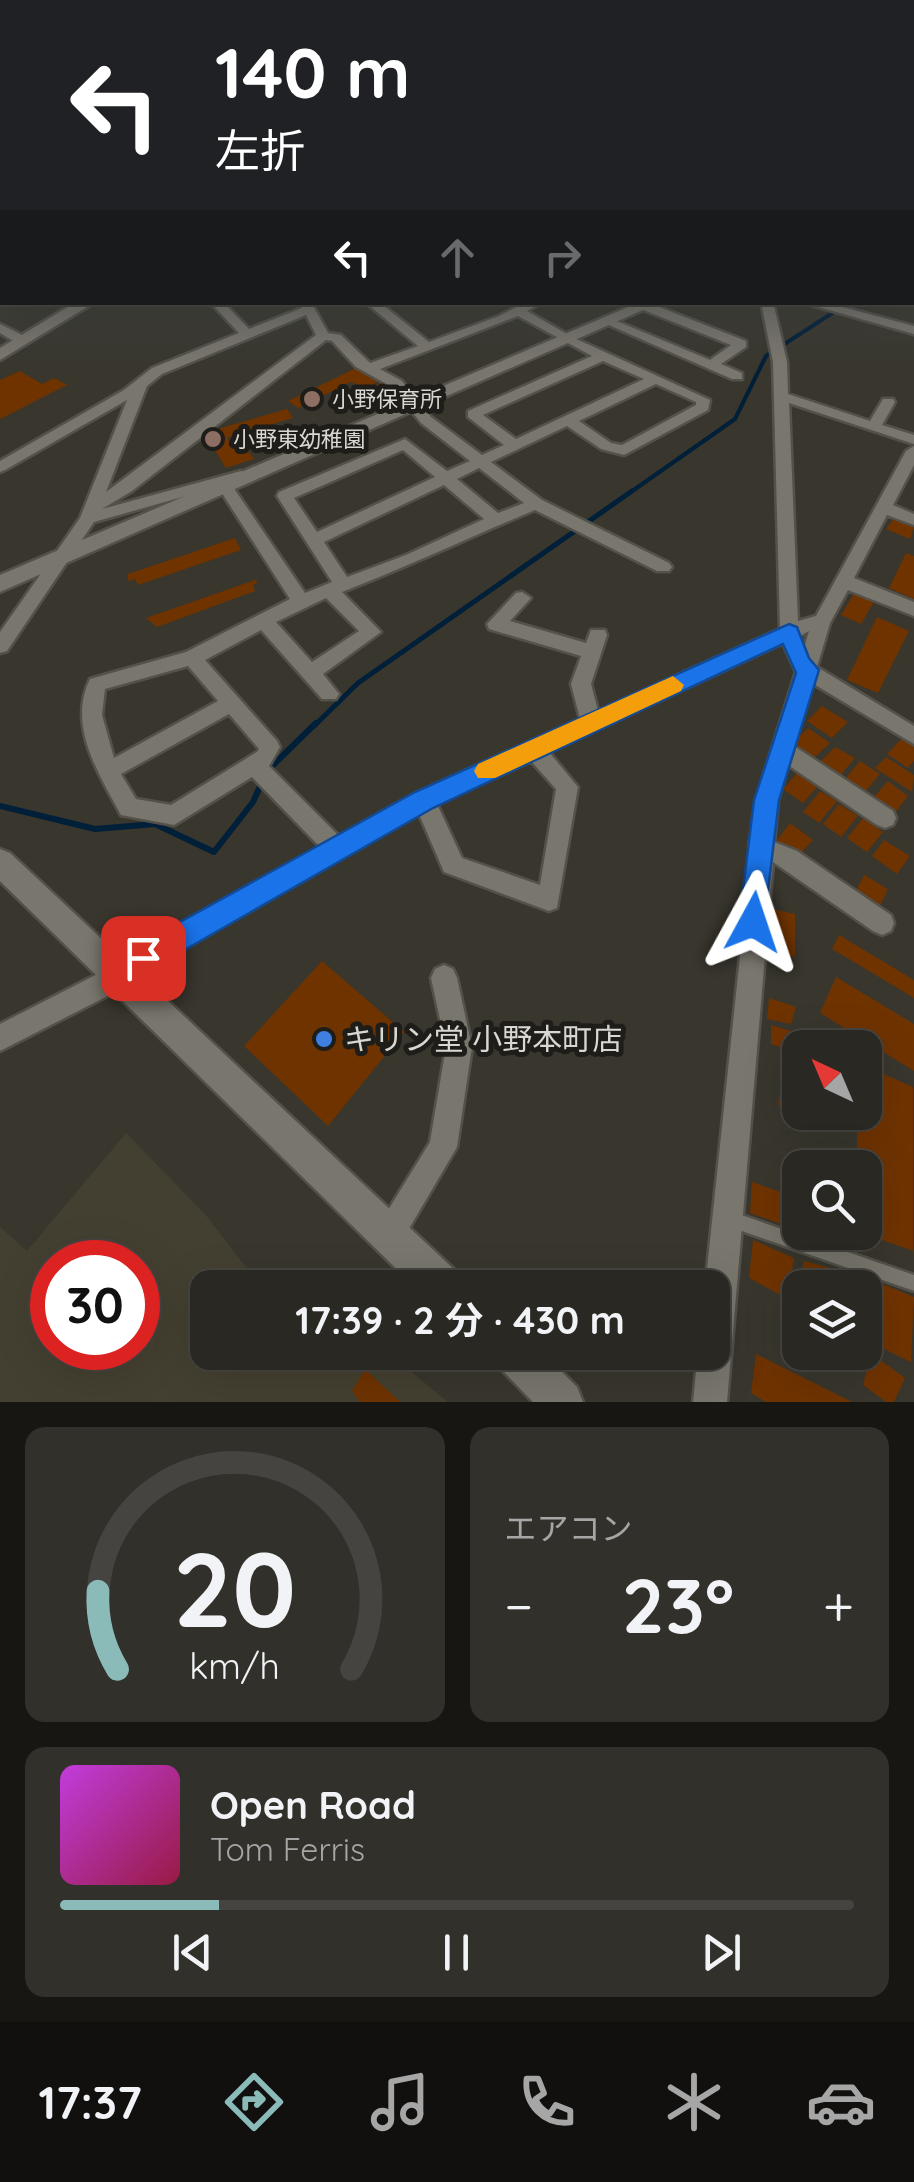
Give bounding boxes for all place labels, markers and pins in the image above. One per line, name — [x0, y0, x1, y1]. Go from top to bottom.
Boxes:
place label: 小野保育所 — [332, 385, 442, 413]
marker: 小野保育所 — [301, 388, 323, 410]
place label: 小野東幼稚園 — [233, 425, 365, 453]
marker: 小野東幼稚園 — [202, 428, 224, 450]
pin — [101, 916, 186, 1001]
place label: キリン堂 小野本町店 — [344, 1020, 622, 1058]
marker: キリン堂 小野本町店 — [313, 1028, 335, 1050]

